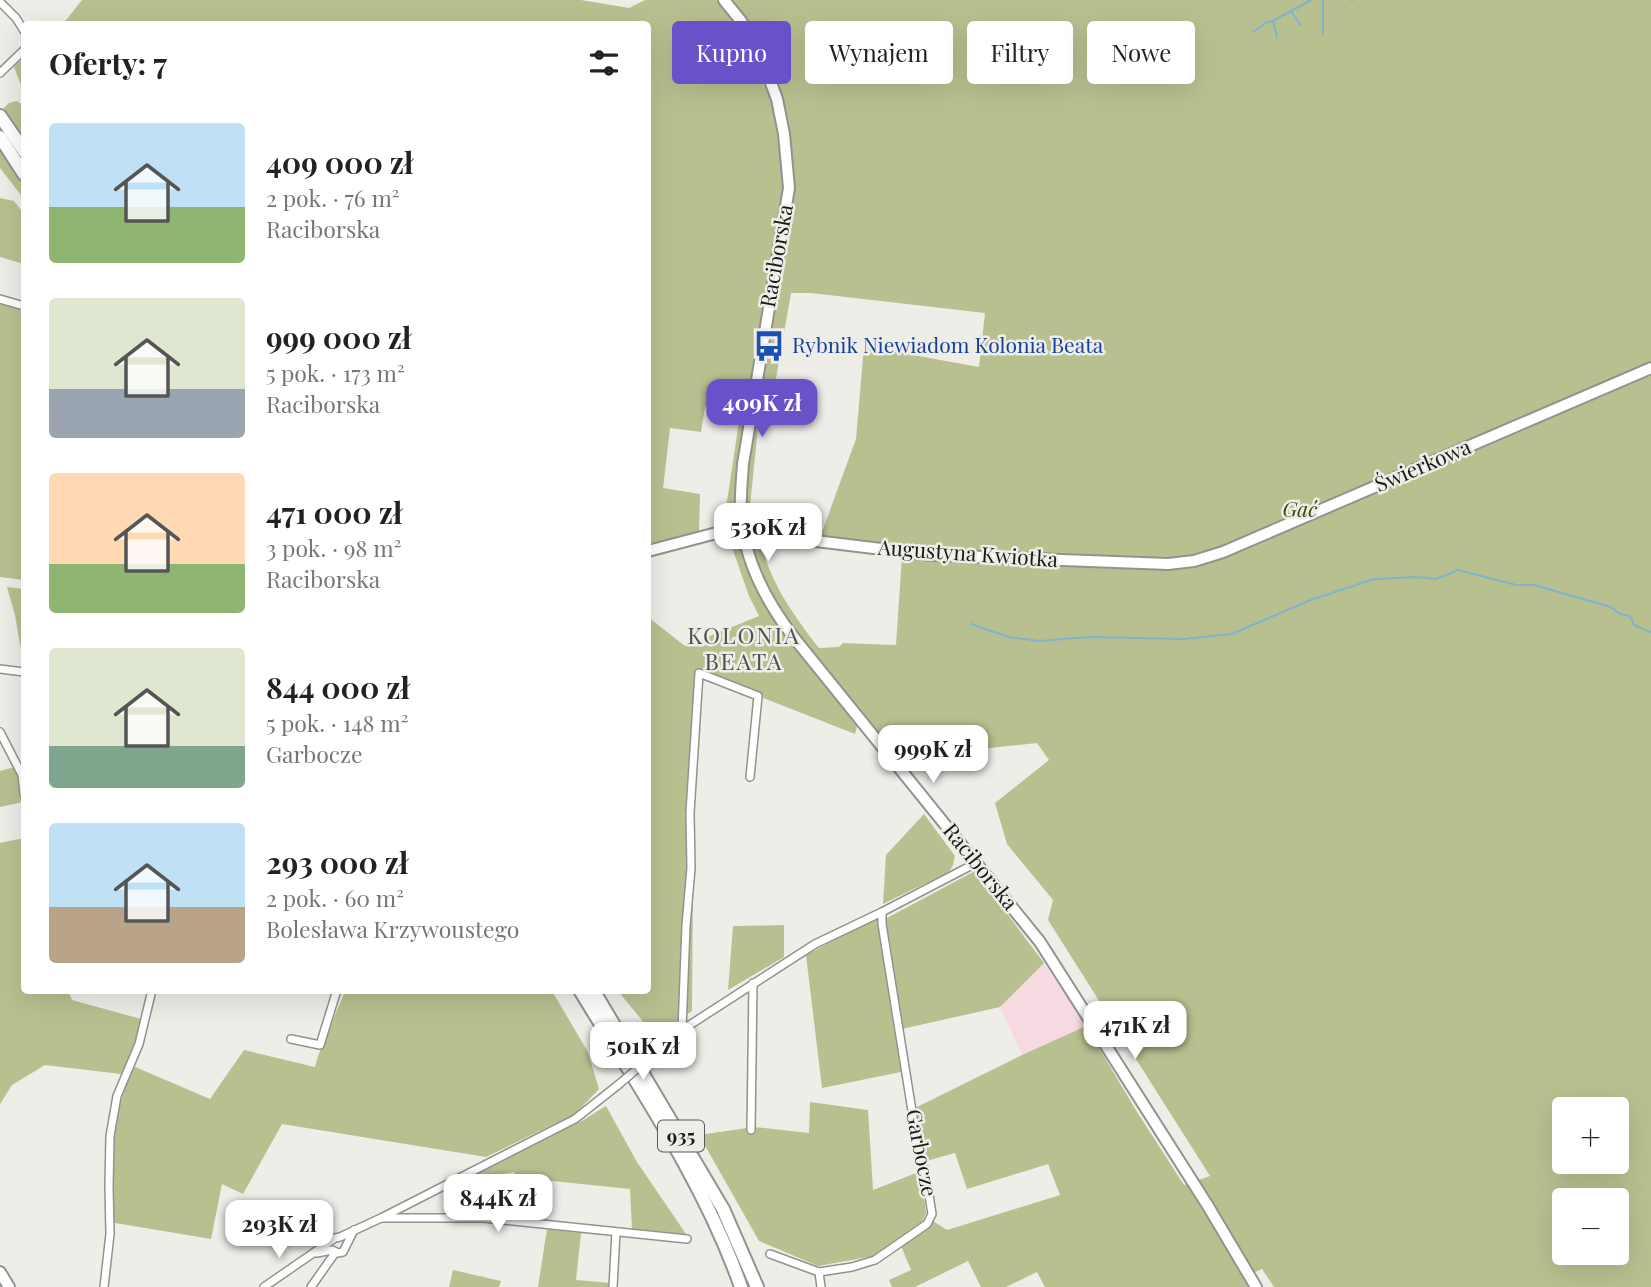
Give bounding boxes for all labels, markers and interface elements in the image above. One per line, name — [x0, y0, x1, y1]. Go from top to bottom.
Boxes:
chip: Kupno — [672, 21, 791, 84]
chip: Wynajem — [805, 21, 953, 84]
chip: Filtry — [967, 21, 1073, 84]
chip: Nowe — [1087, 21, 1195, 84]
text: Oferty: 7 — [49, 43, 167, 83]
icon: filters — [585, 44, 623, 82]
text: 409 000 zł — [266, 142, 413, 182]
icon: home — [105, 151, 189, 235]
text: 2 pok. · 76 m² — [266, 182, 400, 213]
street label: Raciborska — [752, 201, 798, 309]
text: Raciborska — [266, 213, 380, 244]
text: 999 000 zł — [266, 317, 411, 357]
icon: home — [105, 326, 189, 410]
bus stop icon: Rybnik Niewiadom Kolonia Beata — [752, 329, 786, 363]
place label: Rybnik Niewiadom Kolonia Beata — [792, 330, 1104, 358]
text: 5 pok. · 173 m² — [266, 357, 405, 388]
pin: 409K zł — [697, 380, 827, 439]
text: 409K zł — [722, 386, 802, 417]
text: Raciborska — [266, 388, 380, 419]
street label: Świerkowa — [1370, 431, 1475, 497]
text: 471 000 zł — [266, 492, 402, 532]
park label: Gać — [1283, 494, 1318, 522]
icon: home — [105, 501, 189, 585]
pin: 530K zł — [703, 504, 833, 563]
text: 530K zł — [730, 510, 806, 541]
text: 3 pok. · 98 m² — [266, 532, 401, 563]
street label: Augustyna Kwiotka — [876, 532, 1060, 572]
text: Raciborska — [266, 563, 380, 594]
district label: KOLONIA BEATA — [687, 619, 801, 676]
text: 844 000 zł — [266, 667, 410, 707]
icon: home — [105, 676, 189, 760]
text: 5 pok. · 148 m² — [266, 707, 408, 738]
pin: 999K zł — [868, 726, 998, 785]
text: 999K zł — [894, 732, 972, 763]
text: Garbocze — [266, 738, 363, 769]
street label: Raciborska — [938, 816, 1026, 915]
text: 293 000 zł — [266, 842, 408, 882]
icon: home — [105, 851, 189, 935]
text: 2 pok. · 60 m² — [266, 882, 404, 913]
text: Bolesława Krzywoustego — [266, 913, 519, 944]
pin: 471K zł — [1070, 1002, 1200, 1061]
text: 471K zł — [1100, 1008, 1170, 1039]
pin: 501K zł — [578, 1023, 708, 1082]
text: 501K zł — [606, 1029, 680, 1060]
map controls — [1552, 1097, 1629, 1265]
button: + — [1552, 1097, 1629, 1174]
street label: Garbocze — [901, 1107, 945, 1199]
road number: 935 — [658, 1120, 704, 1152]
pin: 844K zł — [433, 1174, 563, 1234]
text: 844K zł — [460, 1181, 536, 1212]
button: − — [1552, 1188, 1629, 1265]
pin: 293K zł — [214, 1200, 344, 1260]
text: 293K zł — [241, 1207, 317, 1238]

